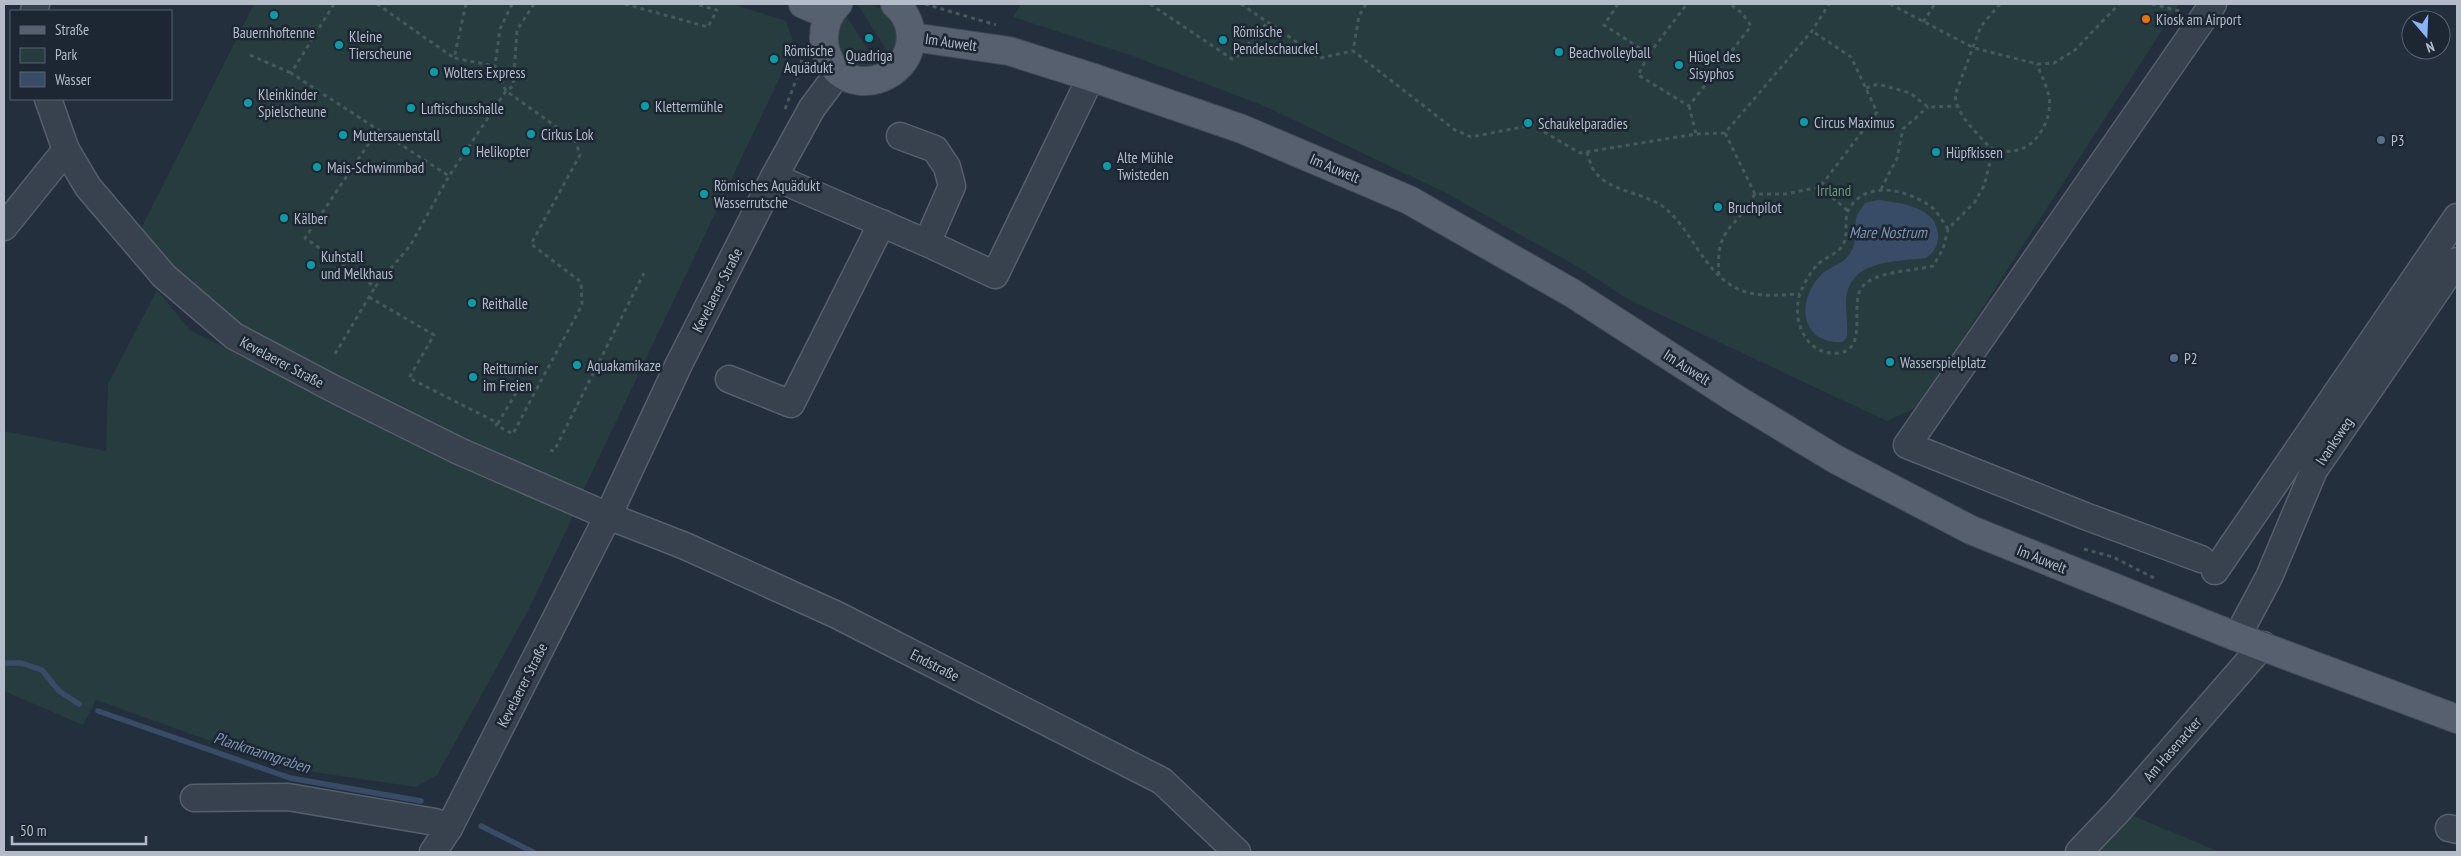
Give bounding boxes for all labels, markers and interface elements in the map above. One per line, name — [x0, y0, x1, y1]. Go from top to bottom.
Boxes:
marker: Bauernhoftenne — [268, 9, 280, 21]
legend — [10, 10, 172, 100]
place label: Kiosk am Airport — [2156, 10, 2241, 29]
north arrow — [2401, 10, 2451, 60]
marker: Kiosk am Airport — [2140, 13, 2152, 25]
text: Straße — [55, 20, 89, 39]
place label: Römische Pendelschauckel — [1233, 22, 1319, 58]
place label: Bauernhoftenne — [233, 23, 315, 42]
place label: Kleine Tierscheune — [349, 27, 412, 63]
street label: Im Auwelt — [924, 29, 978, 55]
marker: Quadriga — [863, 32, 875, 44]
marker: Römische Pendelschauckel — [1217, 34, 1229, 46]
text: N — [2424, 38, 2437, 57]
marker: Kleine Tierscheune — [333, 39, 345, 51]
place label: Römische Aquädukt — [784, 41, 833, 77]
place label: Beachvolleyball — [1569, 43, 1651, 62]
text: Park — [55, 45, 77, 64]
place label: Quadriga — [845, 46, 893, 65]
marker: Beachvolleyball — [1553, 46, 1565, 58]
place label: Hügel des Sisyphos — [1689, 47, 1741, 83]
marker: Römische Aquädukt — [768, 53, 780, 65]
marker: Hügel des Sisyphos — [1673, 59, 1685, 71]
place label: Wolters Express — [444, 63, 526, 82]
marker: Wolters Express — [428, 66, 440, 78]
text: Wasser — [55, 70, 92, 89]
place label: Kleinkinder Spielscheune — [258, 85, 326, 121]
marker: Kleinkinder Spielscheune — [242, 97, 254, 109]
place label: Klettermühle — [655, 97, 723, 116]
place label: Luftischusshalle — [421, 99, 504, 118]
marker: Klettermühle — [639, 100, 651, 112]
marker: Luftischusshalle — [405, 102, 417, 114]
place label: Circus Maximus — [1814, 113, 1895, 132]
place label: Schaukelparadies — [1538, 114, 1628, 133]
marker: Circus Maximus — [1798, 116, 1810, 128]
marker: Schaukelparadies — [1522, 117, 1534, 129]
place label: Cirkus Lok — [541, 125, 594, 144]
place label: Muttersauenstall — [353, 126, 441, 145]
marker: Cirkus Lok — [525, 128, 537, 140]
marker: Muttersauenstall — [337, 129, 349, 141]
place label: P3 — [2391, 131, 2405, 150]
marker: P3 — [2375, 134, 2387, 146]
place label: Helikopter — [476, 142, 531, 161]
place label: Hüpfkissen — [1946, 143, 2003, 162]
marker: Helikopter — [460, 145, 472, 157]
marker: Hüpfkissen — [1930, 146, 1942, 158]
place label: Alte Mühle Twisteden — [1117, 148, 1173, 184]
street label: Im Auwelt — [1307, 149, 1363, 187]
place label: Mais-Schwimmbad — [327, 158, 424, 177]
marker: Alte Mühle Twisteden — [1101, 160, 1113, 172]
marker: Mais-Schwimmbad — [311, 161, 323, 173]
place label: Römisches Aquädukt Wasserrutsche — [714, 176, 820, 212]
park label: Irrland — [1817, 181, 1851, 200]
marker: Römisches Aquädukt Wasserrutsche — [698, 188, 710, 200]
place label: Bruchpilot — [1728, 198, 1782, 217]
marker: Bruchpilot — [1712, 201, 1724, 213]
place label: Kälber — [294, 209, 329, 228]
marker: Kälber — [278, 212, 290, 224]
water label: Mare Nostrum — [1849, 222, 1929, 242]
street label: Kevelaerer Straße — [688, 245, 746, 335]
place label: Kuhstall und Melkhaus — [321, 247, 393, 283]
marker: Kuhstall und Melkhaus — [305, 259, 317, 271]
place label: Reithalle — [482, 294, 528, 313]
marker: Reithalle — [466, 297, 478, 309]
street label: Kevelaerer Straße — [237, 332, 327, 392]
street label: Im Auwelt — [1660, 345, 1714, 389]
place label: P2 — [2184, 349, 2198, 368]
marker: P2 — [2168, 352, 2180, 364]
place label: Wasserspielplatz — [1900, 353, 1986, 372]
place label: Aquakamikaze — [587, 356, 661, 375]
marker: Wasserspielplatz — [1884, 356, 1896, 368]
place label: Reitturnier im Freien — [483, 359, 539, 395]
marker: Aquakamikaze — [571, 359, 583, 371]
marker: Reitturnier im Freien — [467, 371, 479, 383]
street label: Ivanksweg — [2311, 413, 2357, 469]
street label: Im Auwelt — [2014, 540, 2070, 578]
street label: Kevelaerer Straße — [493, 640, 551, 730]
street label: Endstraße — [907, 645, 963, 685]
street label: Am Hasenacker — [2139, 712, 2206, 785]
water label: Plankmanngraben — [211, 727, 313, 777]
scale bar — [12, 814, 146, 846]
text: 50 m — [20, 821, 46, 840]

